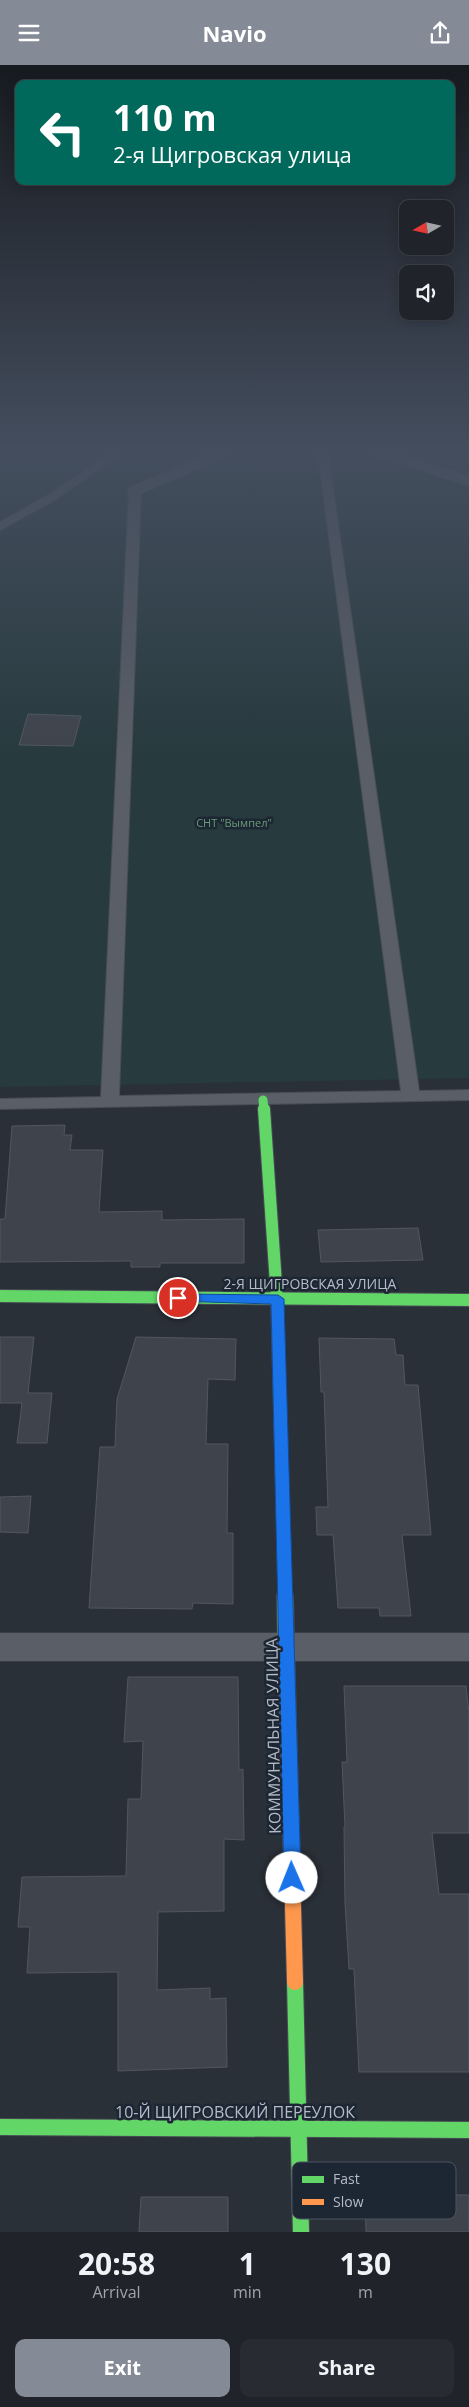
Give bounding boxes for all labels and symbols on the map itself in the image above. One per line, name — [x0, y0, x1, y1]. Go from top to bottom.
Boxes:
north arrow — [399, 200, 454, 255]
park label: СНТ "Вымпел" — [196, 815, 272, 830]
street label: 2-Я ЩИГРОВСКАЯ УЛИЦА — [224, 1274, 397, 1293]
pin — [157, 1277, 199, 1319]
street label: КОММУНАЛЬНАЯ УЛИЦА — [260, 1637, 286, 1834]
position arrow — [265, 1851, 317, 1903]
street label: 10-Й ЩИГРОВСКИЙ ПЕРЕУЛОК — [115, 2101, 355, 2123]
legend — [292, 2162, 456, 2219]
text: Fast — [333, 2169, 360, 2188]
text: Slow — [333, 2192, 364, 2211]

